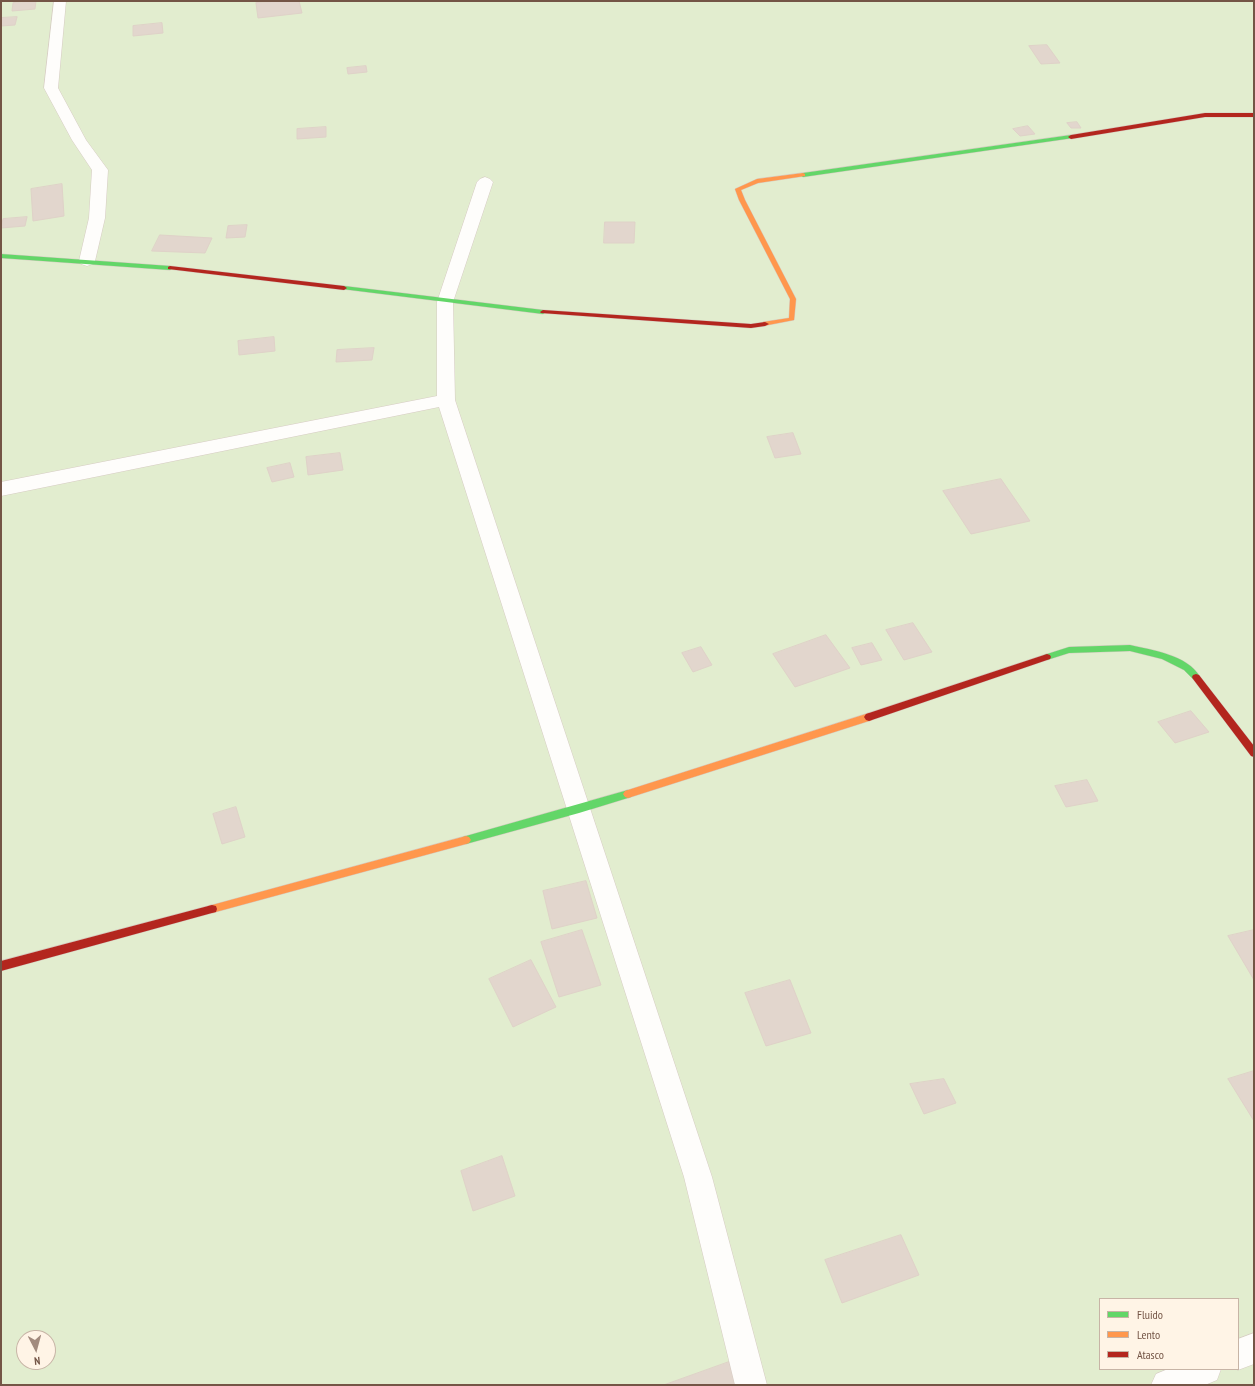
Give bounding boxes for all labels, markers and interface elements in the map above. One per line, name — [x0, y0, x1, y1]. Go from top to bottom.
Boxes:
legend — [1099, 1298, 1239, 1370]
text: Fluido — [1137, 1307, 1163, 1322]
text: Lento — [1137, 1327, 1160, 1342]
north arrow — [16, 1330, 56, 1370]
text: Atasco — [1137, 1347, 1164, 1362]
text: N — [33, 1354, 41, 1368]

